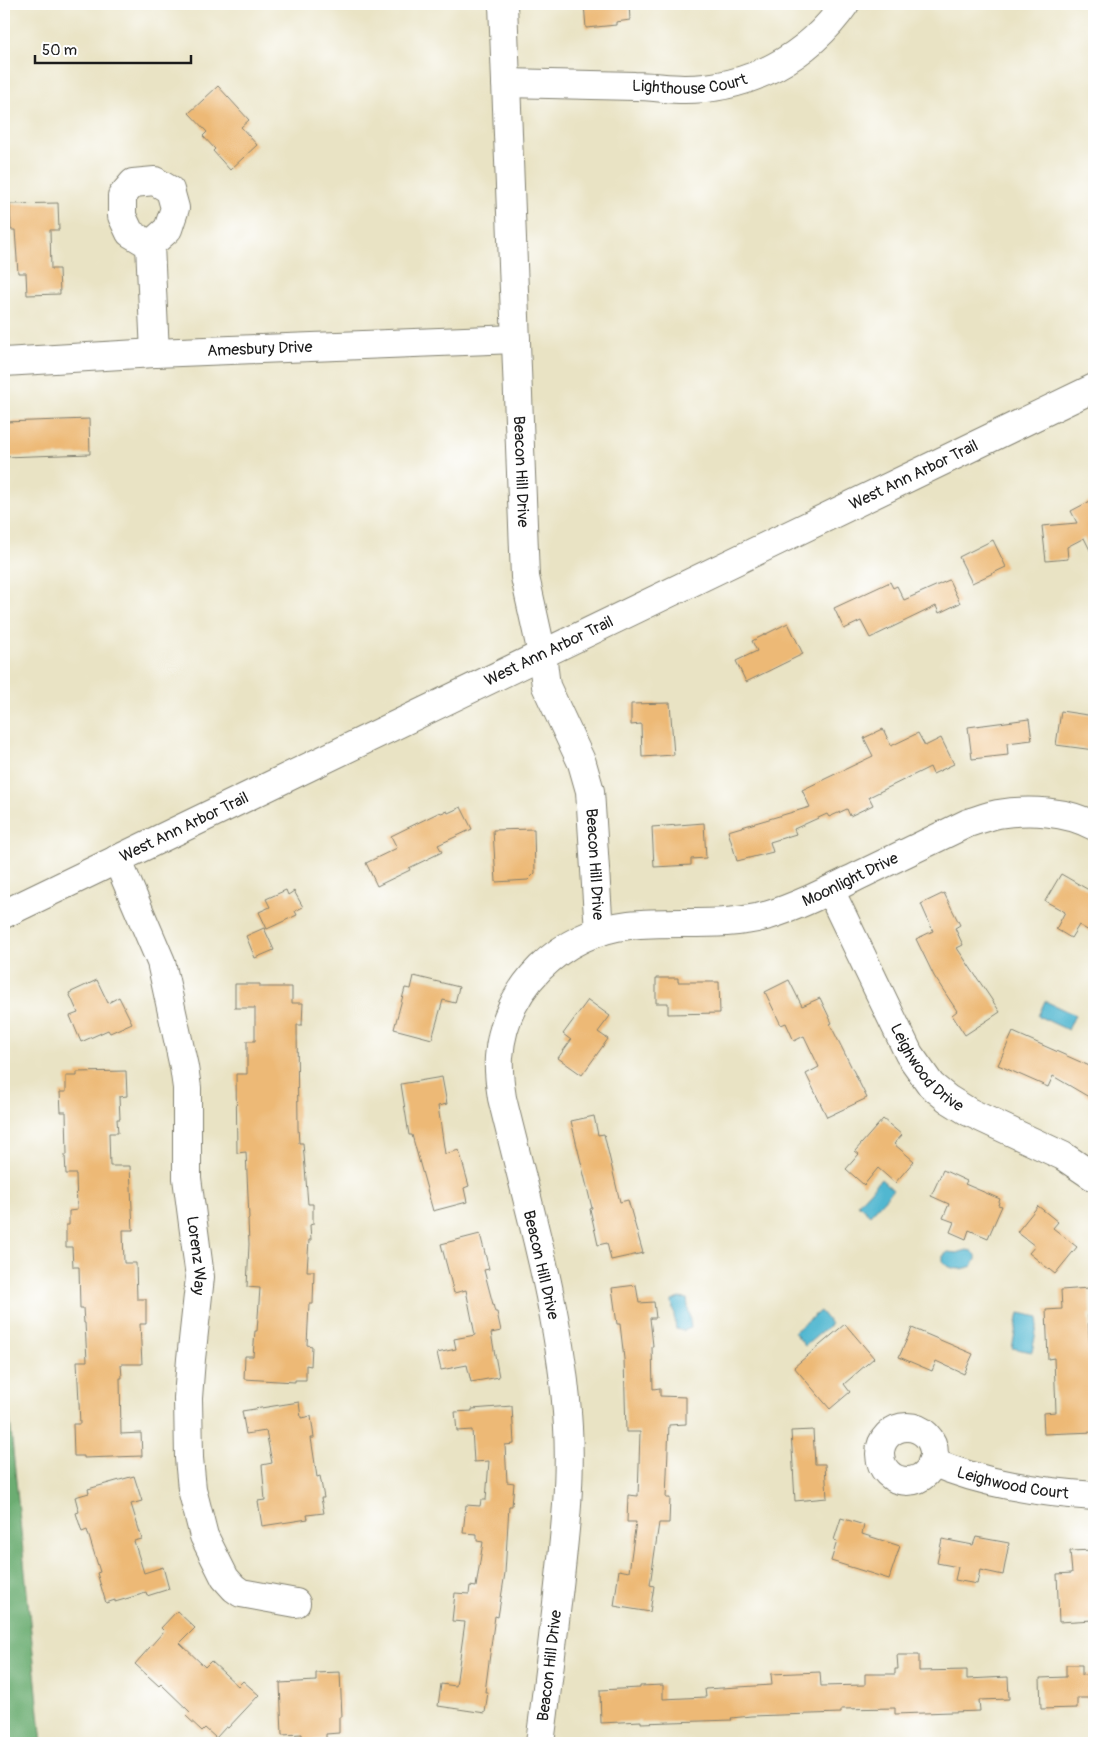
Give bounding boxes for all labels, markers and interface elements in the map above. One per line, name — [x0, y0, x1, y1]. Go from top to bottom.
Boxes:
scale bar — [35, 32, 191, 64]
text: 50 m — [42, 41, 77, 60]
street label: Lighthouse Court — [632, 69, 750, 99]
street label: Amesbury Drive — [207, 337, 313, 361]
street label: Beacon Hill Drive — [509, 415, 533, 528]
street label: West Ann Arbor Trail — [846, 435, 981, 515]
street label: West Ann Arbor Trail — [481, 611, 617, 691]
street label: West Ann Arbor Trail — [116, 788, 252, 867]
street label: Beacon Hill Drive — [581, 808, 608, 921]
street label: Moonlight Drive — [799, 848, 902, 911]
street label: Leighwood Drive — [886, 1020, 967, 1116]
street label: Beacon Hill Drive — [519, 1208, 563, 1322]
street label: Lorenz Way — [182, 1215, 210, 1296]
street label: Leighwood Court — [954, 1462, 1070, 1504]
street label: Beacon Hill Drive — [533, 1609, 566, 1722]

